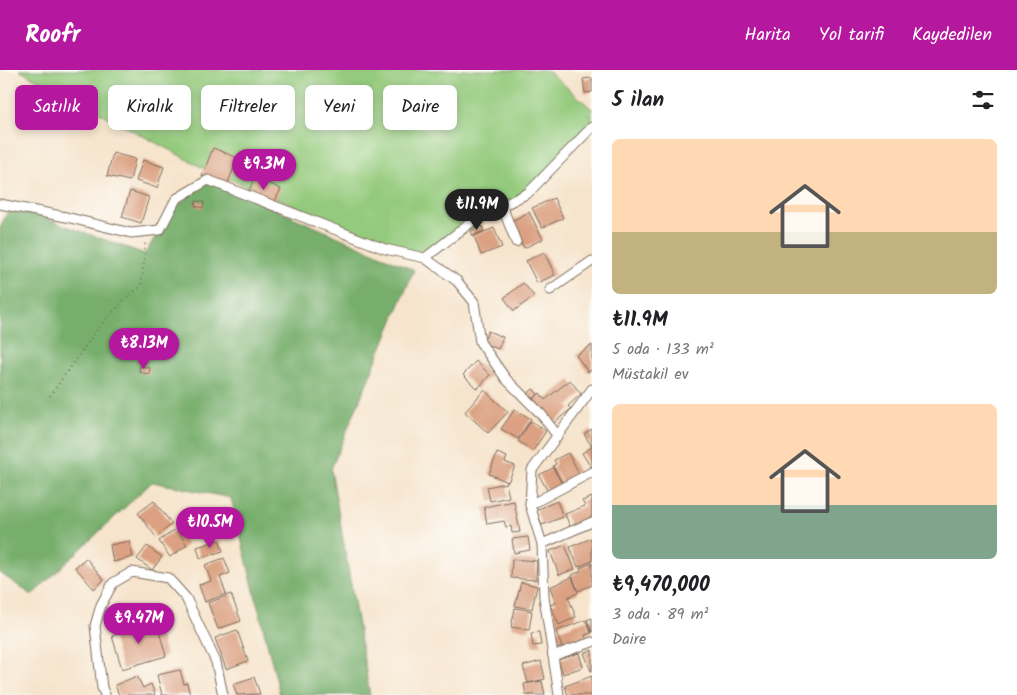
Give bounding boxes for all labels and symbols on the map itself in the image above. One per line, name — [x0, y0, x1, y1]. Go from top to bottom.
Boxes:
pin: ₺9.3M — [229, 148, 299, 191]
pin: ₺11.9M — [436, 189, 518, 231]
pin: ₺8.13M — [103, 328, 185, 370]
pin: ₺10.5M — [169, 506, 251, 549]
pin: ₺9.47M — [98, 602, 180, 645]

